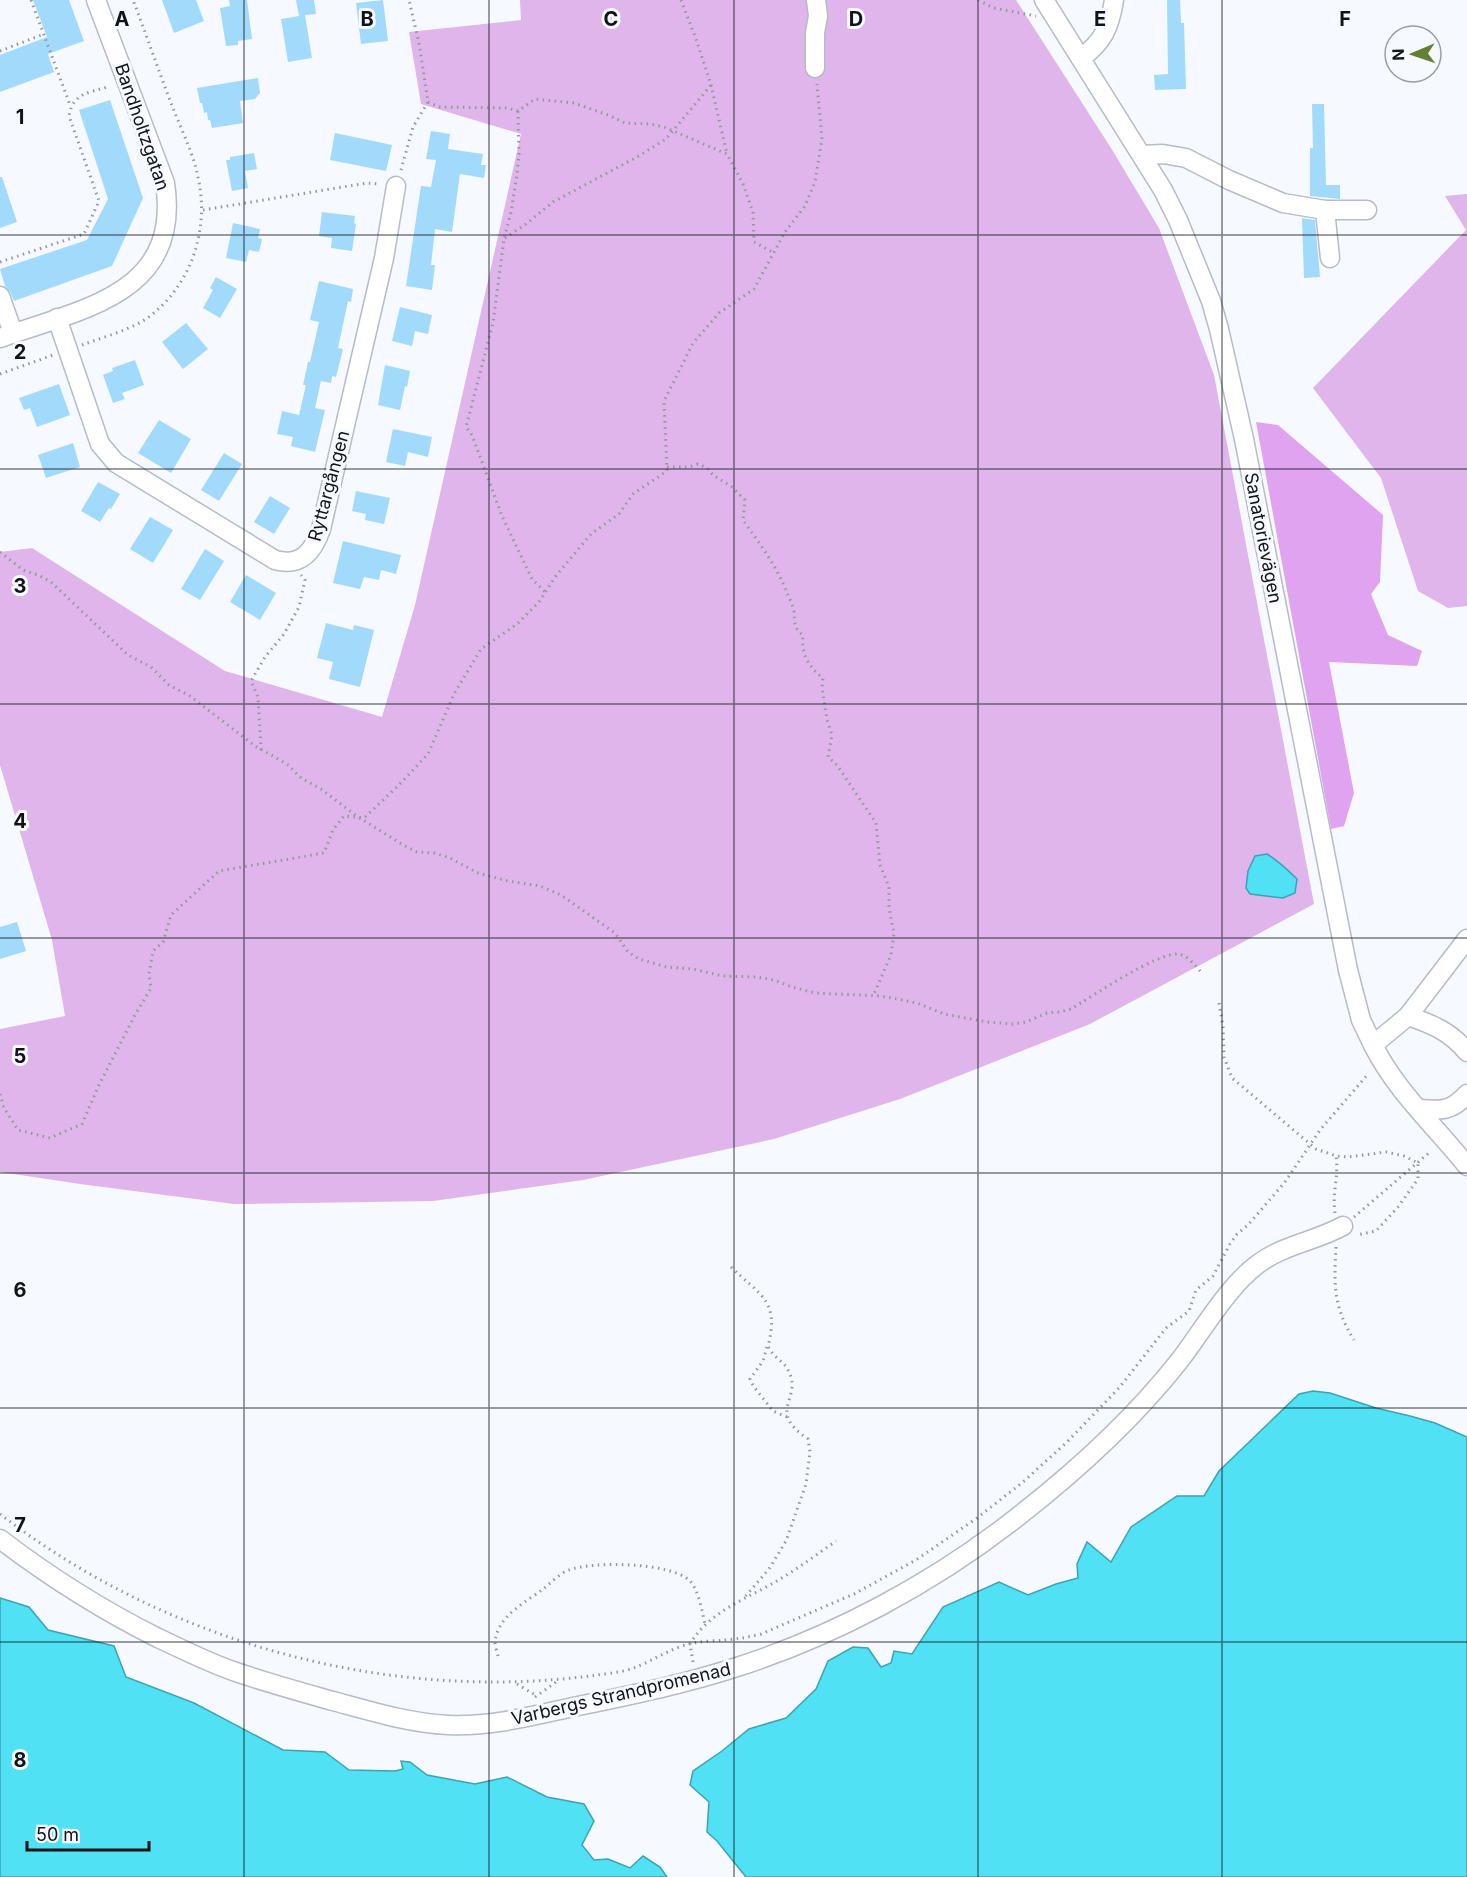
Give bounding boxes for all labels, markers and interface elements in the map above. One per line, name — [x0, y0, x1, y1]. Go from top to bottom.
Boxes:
text: A — [115, 7, 130, 31]
text: B — [360, 7, 374, 31]
text: C — [604, 7, 618, 31]
text: D — [849, 7, 863, 31]
text: E — [1094, 7, 1106, 31]
text: F — [1339, 7, 1351, 31]
north arrow — [1383, 24, 1443, 84]
text: N — [1388, 48, 1408, 61]
street label: Bandholtzgatan — [111, 61, 174, 193]
text: 1 — [16, 105, 24, 129]
text: 2 — [14, 340, 26, 364]
street label: Ryttargången — [304, 428, 353, 544]
street label: Sanatorievägen — [1241, 471, 1286, 605]
text: 3 — [14, 574, 26, 598]
text: 4 — [13, 809, 27, 833]
text: 5 — [14, 1044, 26, 1068]
text: 6 — [14, 1278, 27, 1302]
text: 7 — [14, 1513, 26, 1537]
street label: Varbergs Strandpromenad — [509, 1658, 733, 1729]
text: 8 — [13, 1748, 27, 1772]
scale bar — [27, 1814, 148, 1852]
text: 50 m — [36, 1824, 79, 1845]

